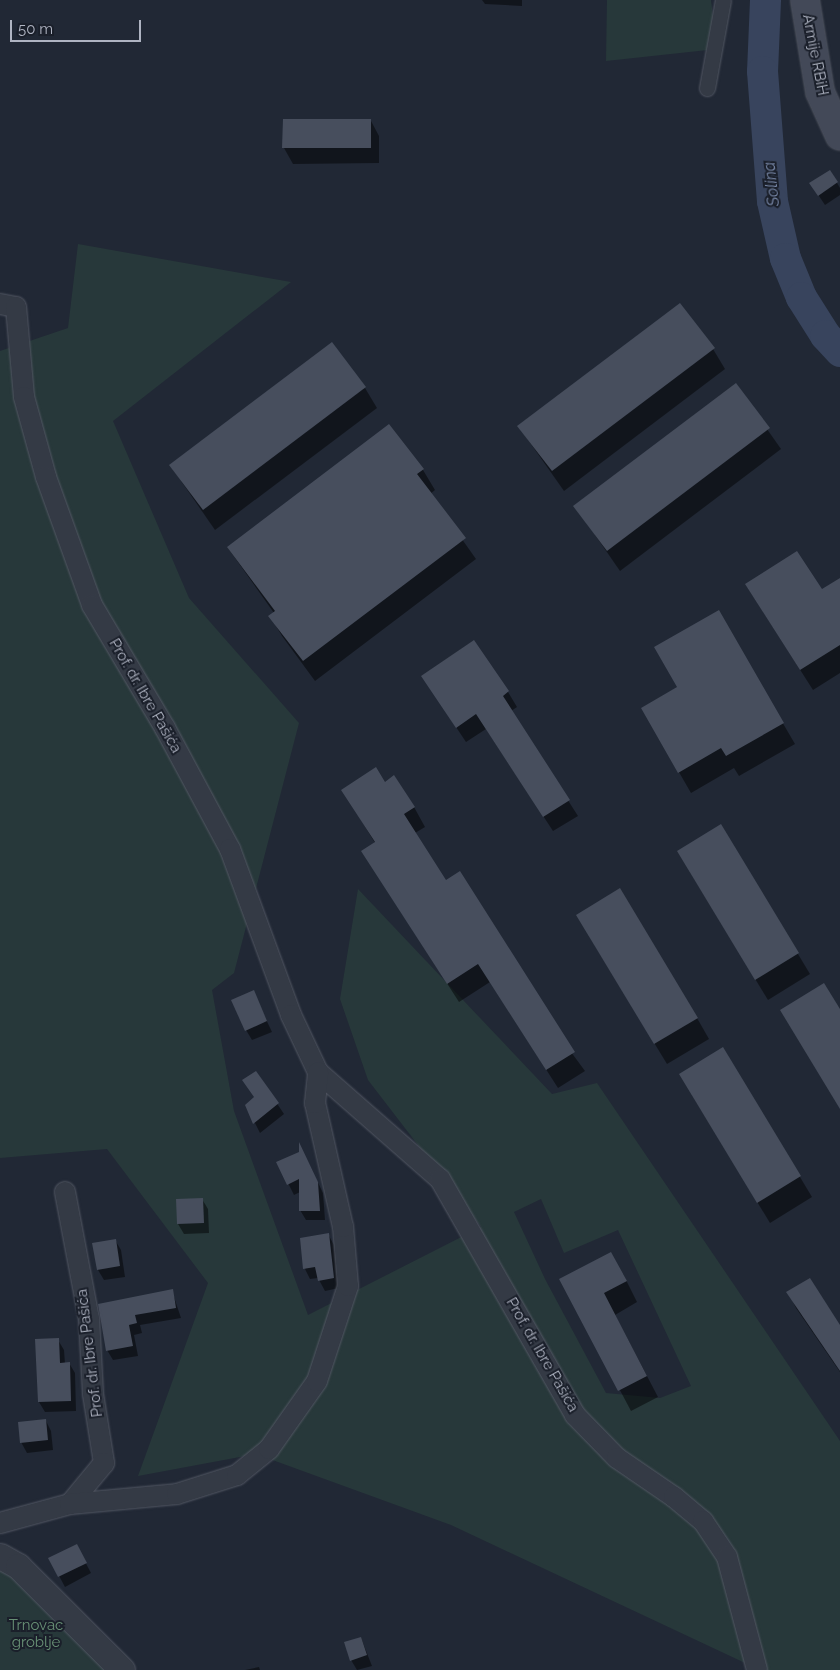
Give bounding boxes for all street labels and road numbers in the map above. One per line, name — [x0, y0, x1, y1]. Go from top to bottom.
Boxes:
street label: Armije RBiH — [798, 13, 832, 97]
street label: Prof. dr. Ibre Pašića — [105, 636, 185, 756]
street label: Prof. dr. Ibre Pašića — [73, 1288, 107, 1418]
street label: Prof. dr. Ibre Pašića — [502, 1295, 582, 1415]

